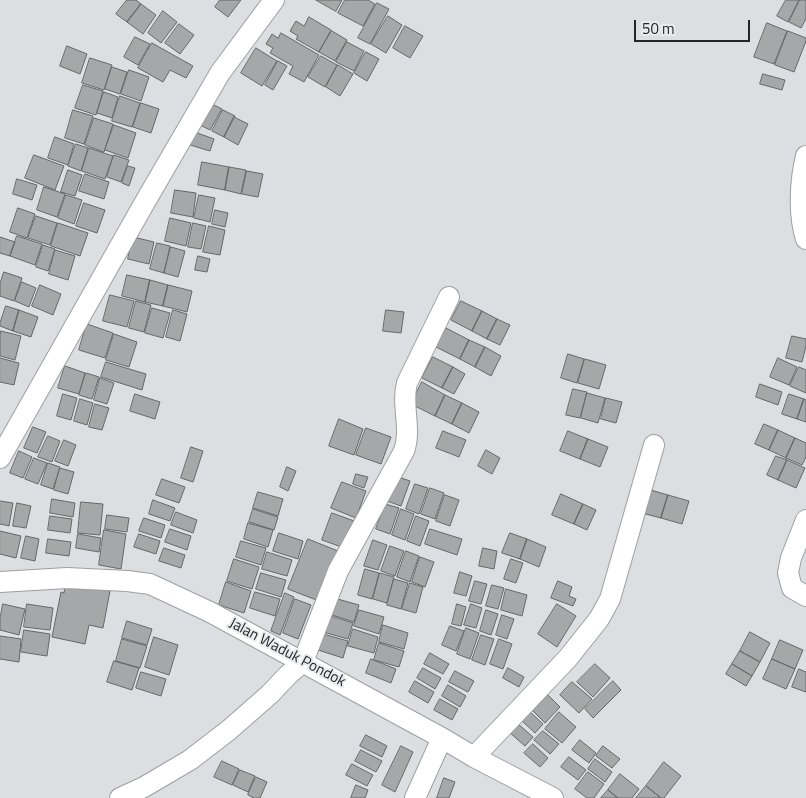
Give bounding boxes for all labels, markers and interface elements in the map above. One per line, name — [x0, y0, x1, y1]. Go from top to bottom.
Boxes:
scale bar — [636, 10, 752, 42]
text: 50 m — [642, 17, 675, 40]
street label: Jalan Waduk Pondok — [226, 615, 348, 691]

